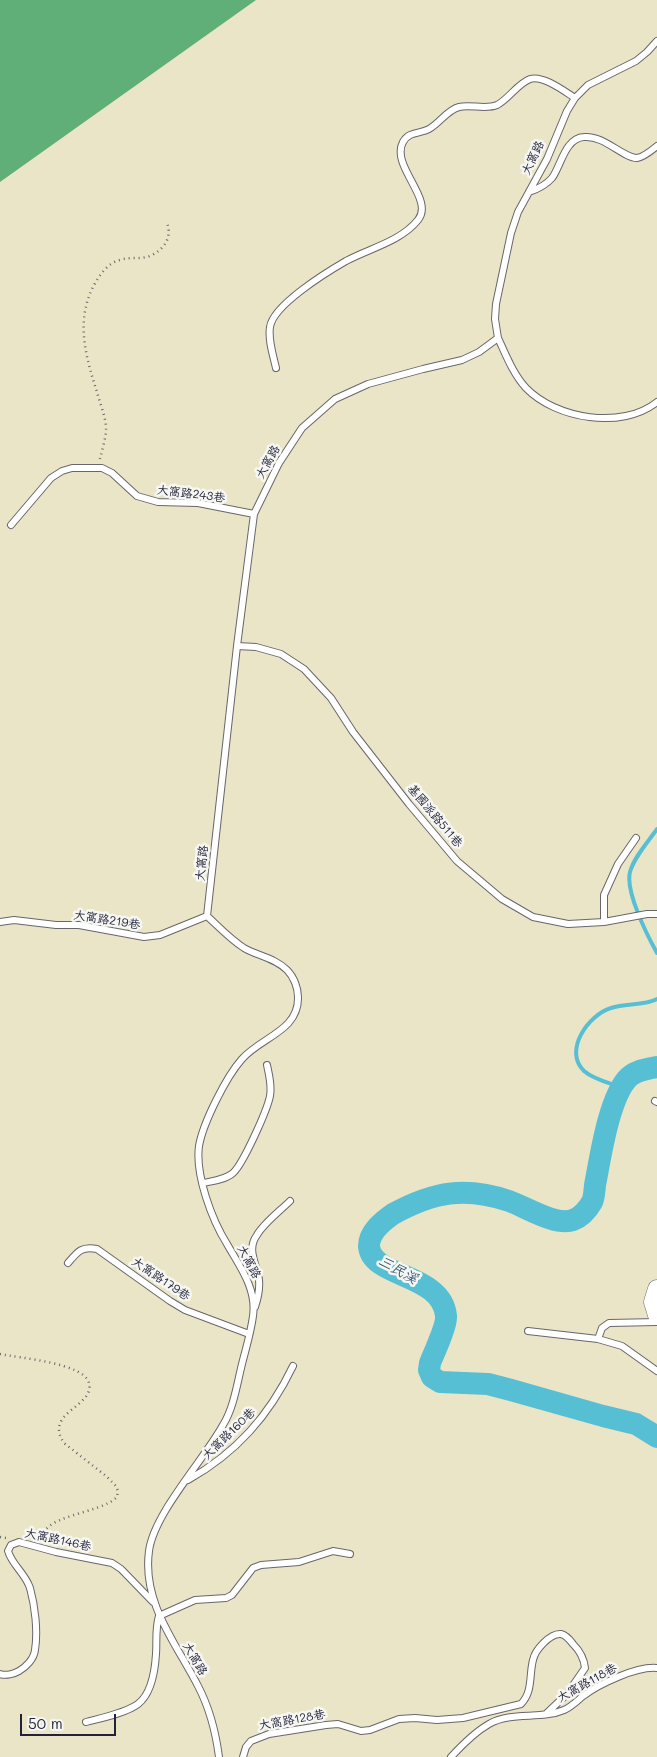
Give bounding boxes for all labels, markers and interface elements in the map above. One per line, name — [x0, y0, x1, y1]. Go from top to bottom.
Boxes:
street label: 大窩路 — [519, 139, 547, 177]
street label: 大窩路 — [253, 443, 283, 481]
street label: 大窩路243巷 — [156, 483, 226, 505]
street label: 基國派路511巷 — [405, 782, 465, 850]
street label: 大窩路 — [193, 844, 211, 882]
street label: 大窩路219巷 — [73, 908, 141, 932]
street label: 大窩路 — [234, 1243, 264, 1281]
water label: 三民溪 — [376, 1252, 420, 1288]
street label: 大窩路179巷 — [129, 1254, 193, 1304]
street label: 大窩路160巷 — [200, 1405, 258, 1463]
street label: 大窩路146巷 — [23, 1526, 93, 1554]
street label: 大窩路 — [180, 1640, 210, 1678]
street label: 大窩路118巷 — [555, 1661, 619, 1705]
scale bar — [22, 1704, 119, 1736]
street label: 大窩路128巷 — [258, 1707, 326, 1733]
text: 50 m — [28, 1713, 63, 1733]

